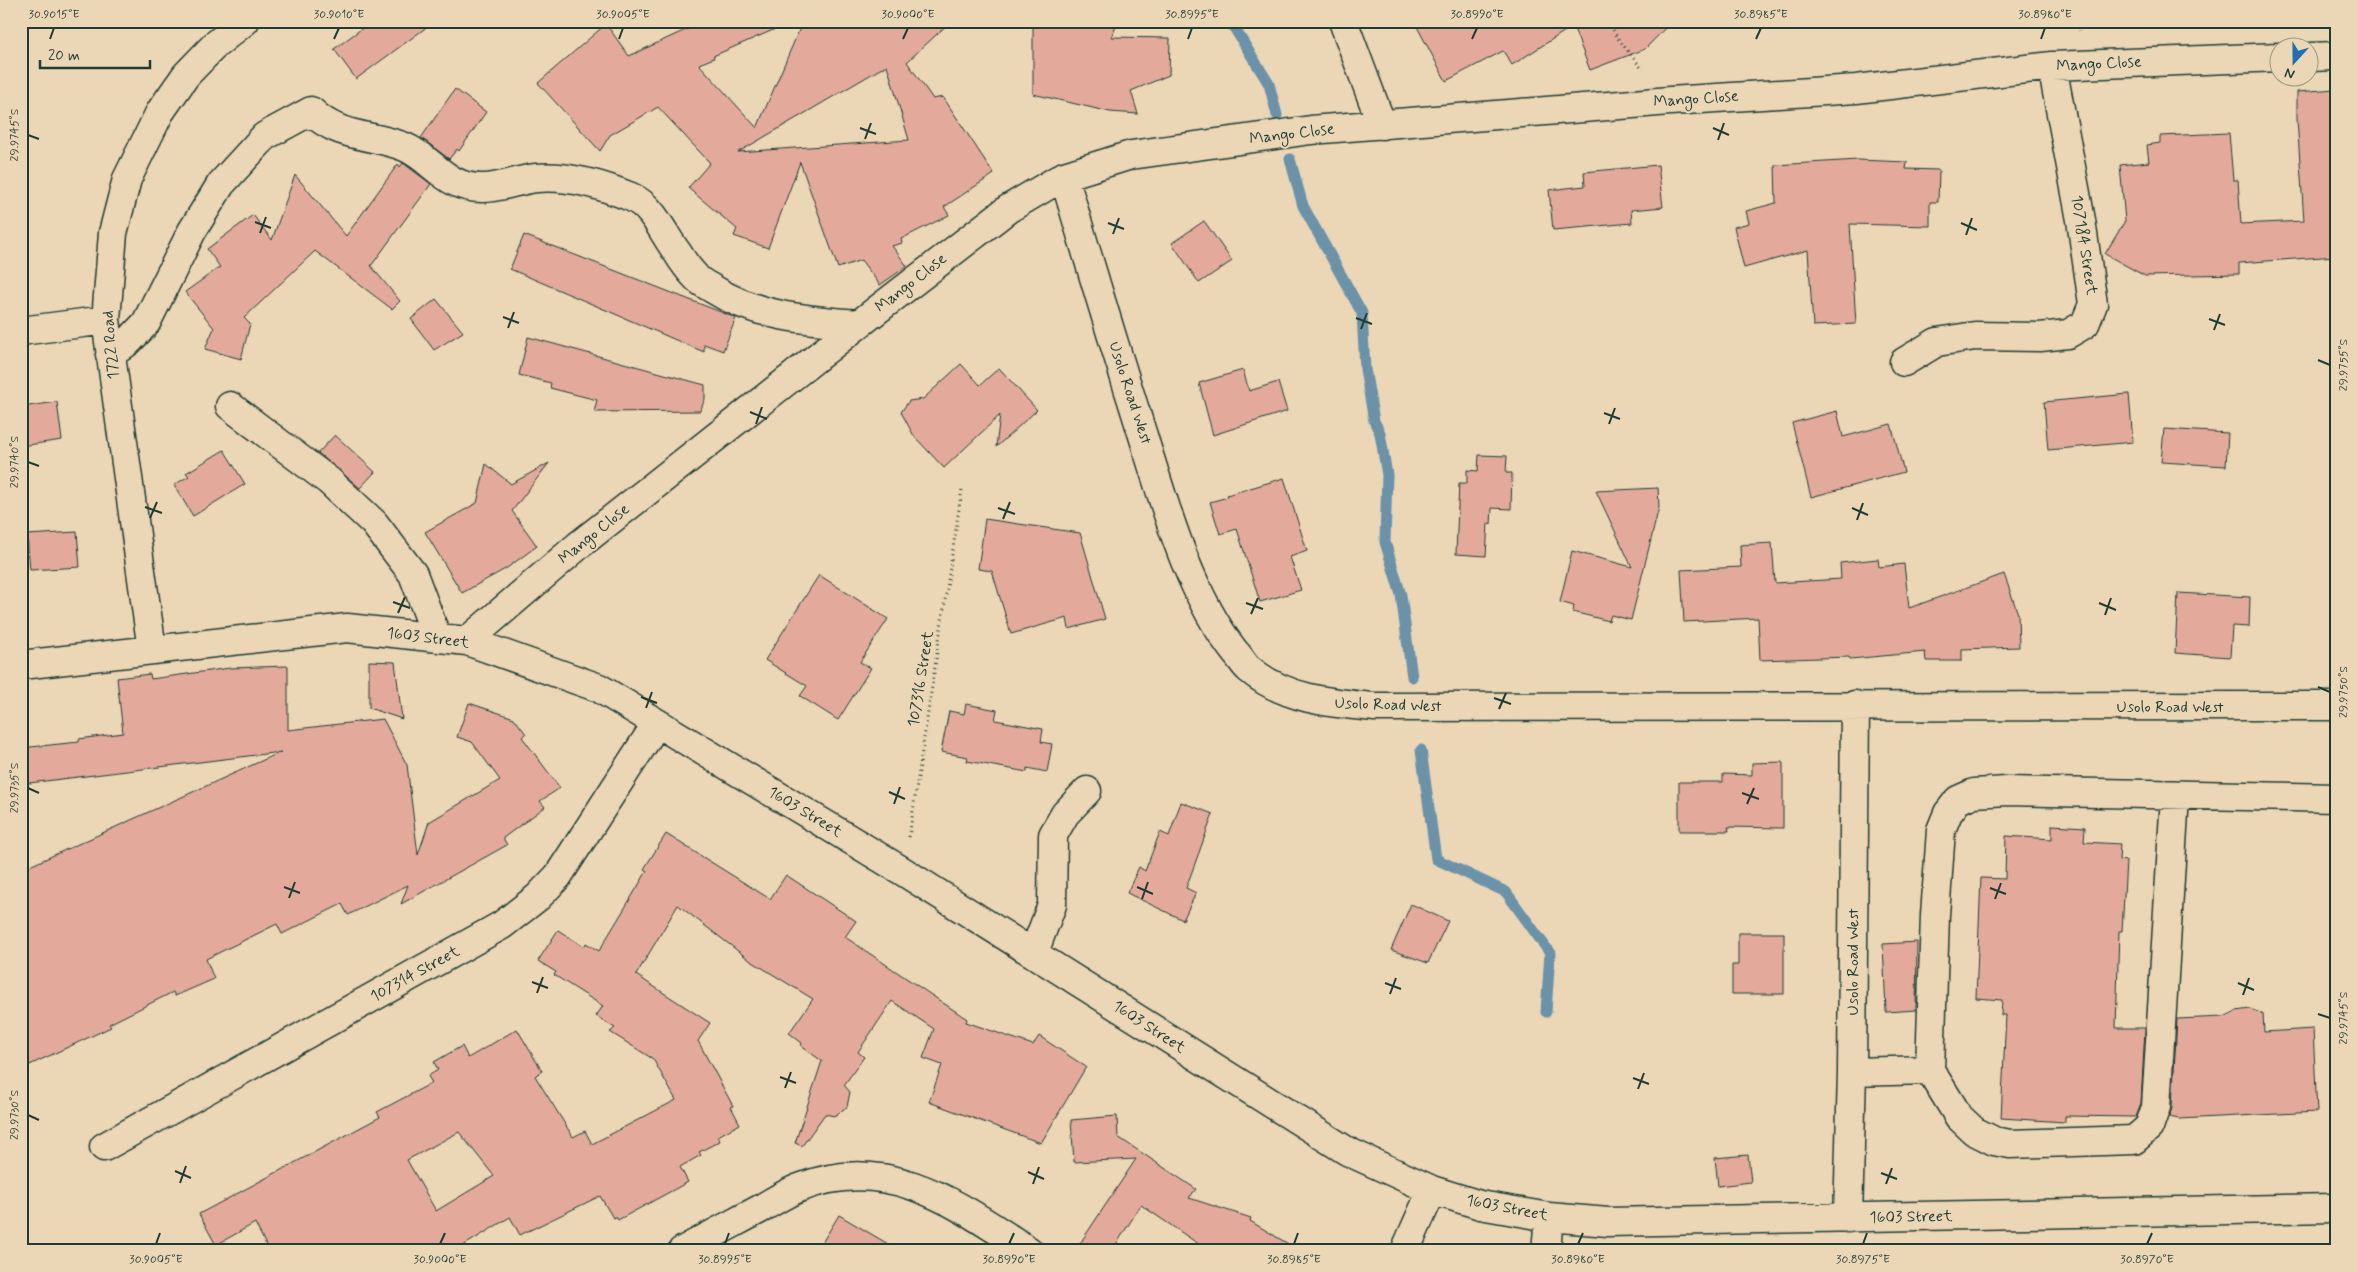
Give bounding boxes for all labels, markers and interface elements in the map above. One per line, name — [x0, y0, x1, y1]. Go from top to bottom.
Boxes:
text: 30.9015°E — [29, 7, 79, 23]
text: 30.9010°E — [314, 7, 364, 23]
text: 30.9005°E — [596, 7, 650, 23]
text: 30.9000°E — [882, 7, 934, 23]
text: 30.8995°E — [1165, 7, 1219, 23]
text: 30.8990°E — [1450, 7, 1504, 23]
text: 30.8985°E — [1734, 7, 1788, 23]
text: 30.8980°E — [2018, 7, 2072, 23]
scale bar — [40, 38, 150, 70]
north arrow — [2270, 38, 2320, 88]
text: 20 m — [48, 46, 80, 66]
street label: Mango Close — [2056, 51, 2142, 78]
text: N — [2282, 63, 2297, 83]
street label: Mango Close — [1653, 86, 1740, 113]
text: 29.9745°S — [7, 108, 23, 161]
street label: Mango Close — [1248, 118, 1336, 151]
street label: 107184 Street — [2066, 194, 2102, 297]
street label: Mango Close — [871, 248, 952, 318]
street label: 1722 Road — [98, 310, 124, 380]
text: 29.9755°S — [2336, 338, 2352, 391]
street label: Usolo Road West — [1103, 339, 1157, 447]
text: 29.9740°S — [7, 436, 23, 488]
street label: Mango Close — [554, 499, 635, 570]
street label: 1603 Street — [386, 623, 471, 654]
street label: 107316 Street — [903, 629, 939, 729]
text: 29.9750°S — [2336, 666, 2352, 718]
street label: Usolo Road West — [1334, 693, 1442, 717]
street label: Usolo Road West — [2117, 697, 2223, 718]
text: 29.9735°S — [7, 762, 23, 813]
street label: 1603 Street — [764, 782, 846, 843]
street label: Usolo Road West — [1843, 909, 1864, 1015]
street label: 107314 Street — [367, 941, 464, 1007]
text: 29.9745°S — [2336, 991, 2352, 1044]
street label: 1603 Street — [1108, 996, 1190, 1059]
text: 29.9730°S — [7, 1090, 23, 1140]
street label: 1603 Street — [1464, 1190, 1550, 1226]
street label: 1603 Street — [1869, 1206, 1953, 1228]
text: 30.9005°E — [129, 1252, 183, 1268]
text: 30.9000°E — [414, 1252, 466, 1268]
text: 30.8995°E — [698, 1252, 752, 1268]
text: 30.8990°E — [982, 1252, 1036, 1268]
text: 30.8985°E — [1267, 1252, 1321, 1268]
text: 30.8980°E — [1551, 1252, 1605, 1268]
text: 30.8975°E — [1836, 1252, 1890, 1268]
text: 30.8970°E — [2120, 1252, 2174, 1268]

